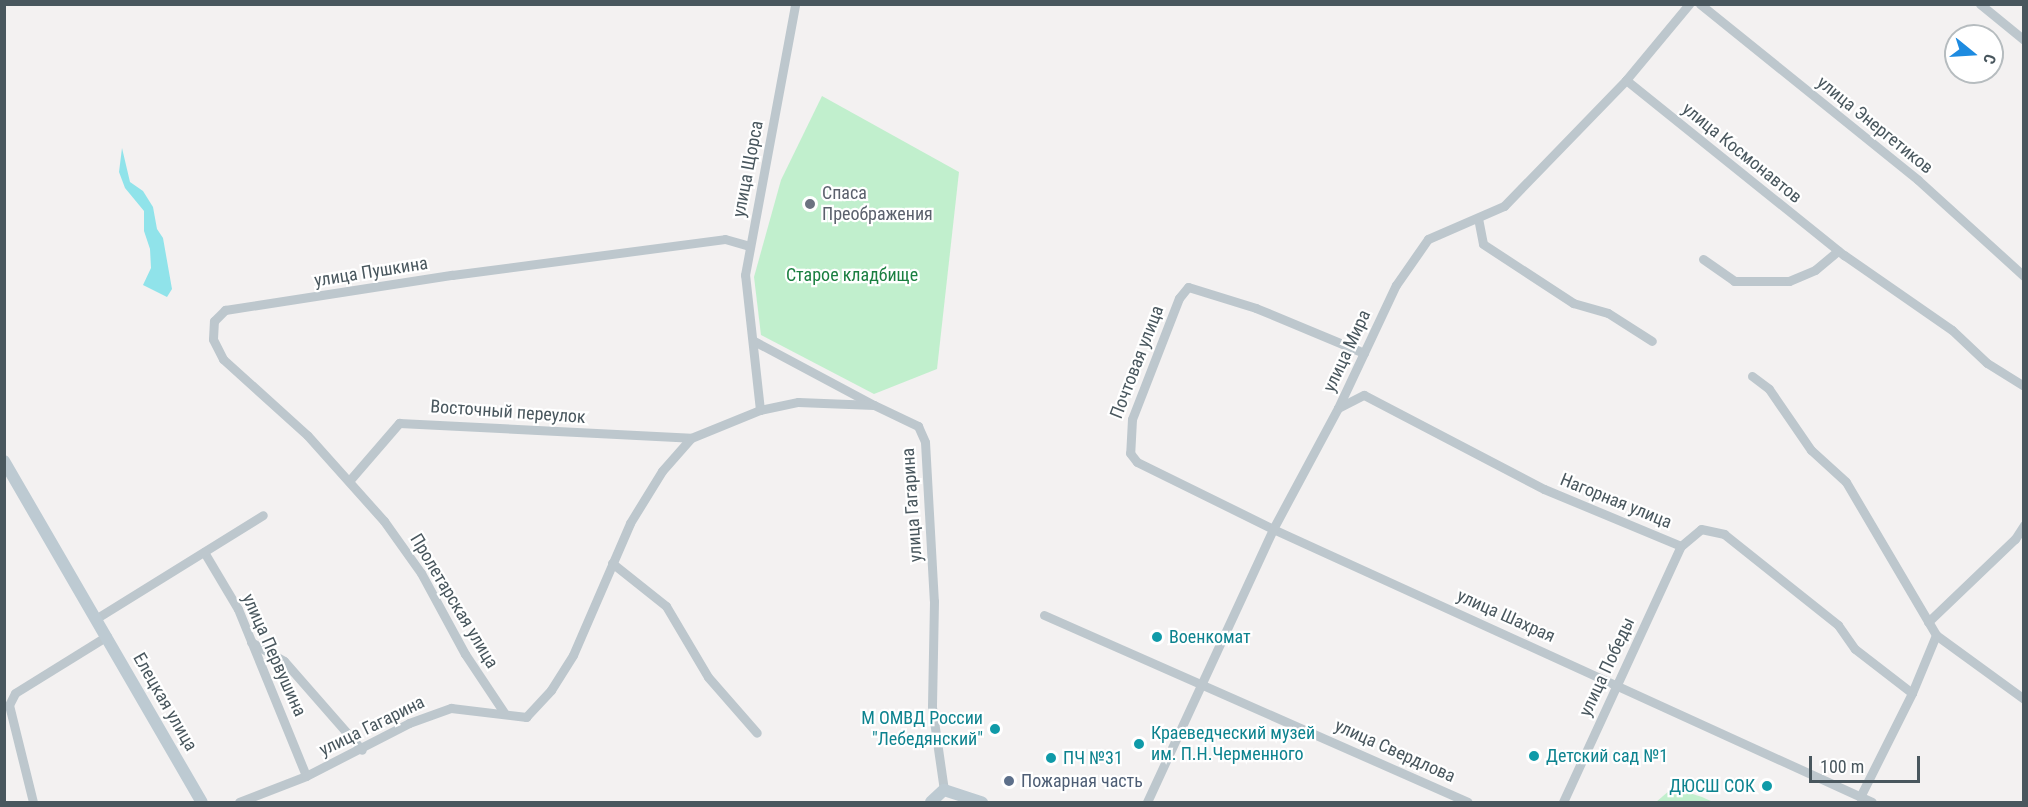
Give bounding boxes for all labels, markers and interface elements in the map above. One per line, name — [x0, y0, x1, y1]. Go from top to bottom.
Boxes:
north arrow — [1944, 24, 2004, 84]
text: С — [1979, 52, 2000, 66]
street label: улица Энергетиков — [1813, 72, 1937, 178]
street label: улица Космонавтов — [1678, 98, 1806, 208]
street label: улица Щорса — [728, 119, 768, 219]
place label: Спаса Преображения — [822, 183, 933, 226]
marker: Спаса Преображения — [803, 197, 817, 211]
street label: улица Пушкина — [313, 252, 429, 292]
park label: Старое кладбище — [786, 264, 918, 286]
street label: Почтовая улица — [1106, 302, 1168, 422]
street label: улица Мира — [1319, 307, 1375, 395]
street label: Восточный переулок — [430, 396, 586, 428]
street label: улица Гагарина — [897, 447, 927, 563]
street label: Нагорная улица — [1557, 469, 1675, 533]
street label: Пролетарская улица — [405, 530, 503, 672]
street label: улица Шахрая — [1454, 585, 1558, 647]
street label: улица Первушина — [237, 590, 311, 720]
street label: улица Победы — [1575, 614, 1639, 720]
place label: Военкомат — [1169, 626, 1251, 648]
marker: Военкомат — [1150, 630, 1164, 644]
street label: Елецкая улица — [128, 649, 202, 755]
street label: улица Гагарина — [316, 691, 428, 761]
place label: М ОМВД России "Лебедянский" — [861, 708, 983, 750]
street label: улица Свердлова — [1331, 715, 1459, 787]
marker: М ОМВД России "Лебедянский" — [988, 722, 1002, 736]
place label: Краеведческий музей им. П.Н.Черменного — [1151, 723, 1315, 766]
marker: Краеведческий музей им. П.Н.Черменного — [1132, 737, 1146, 751]
scale bar — [1812, 744, 1923, 782]
place label: Детский сад №1 — [1546, 745, 1668, 767]
place label: ПЧ №31 — [1063, 747, 1123, 769]
marker: Детский сад №1 — [1527, 749, 1541, 763]
marker: ПЧ №31 — [1044, 751, 1058, 765]
text: 100 m — [1820, 756, 1864, 777]
place label: Пожарная часть — [1021, 770, 1143, 792]
marker: Пожарная часть — [1002, 774, 1016, 788]
place label: ДЮСШ СОК — [1669, 775, 1755, 797]
marker: ДЮСШ СОК — [1760, 779, 1774, 793]

